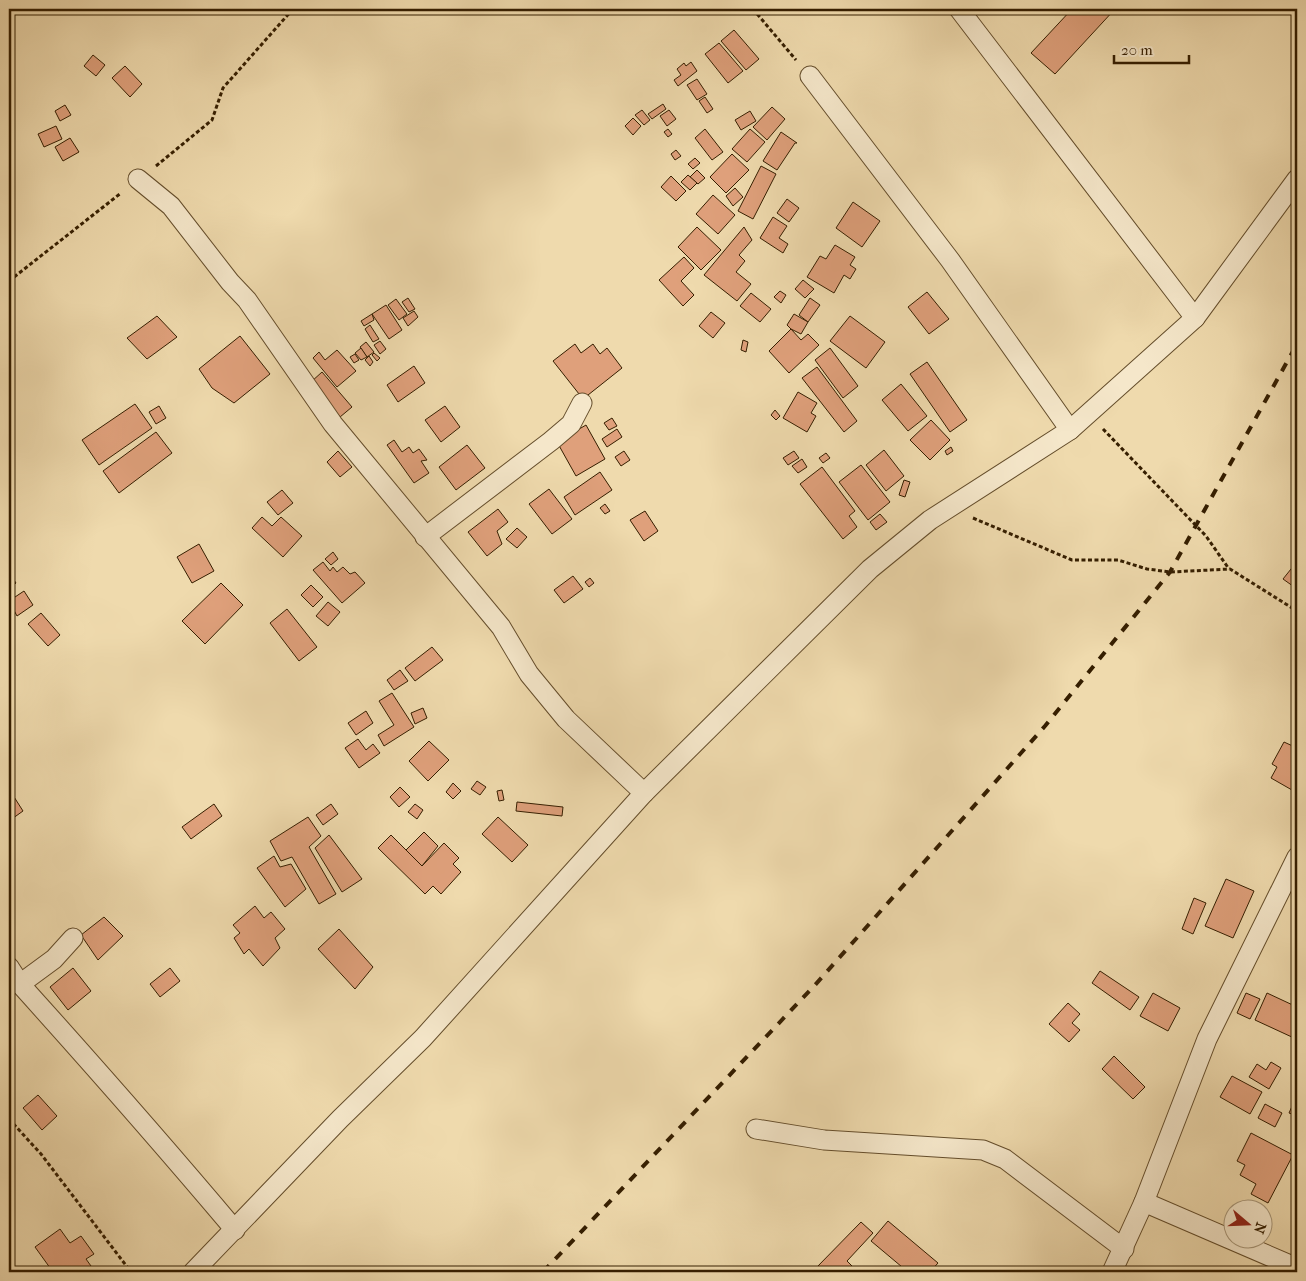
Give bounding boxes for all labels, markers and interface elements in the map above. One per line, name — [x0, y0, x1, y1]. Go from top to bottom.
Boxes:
scale bar — [1114, 32, 1188, 64]
text: 20 m — [1121, 41, 1153, 59]
north arrow — [1224, 1198, 1274, 1248]
text: N — [1250, 1220, 1270, 1236]

